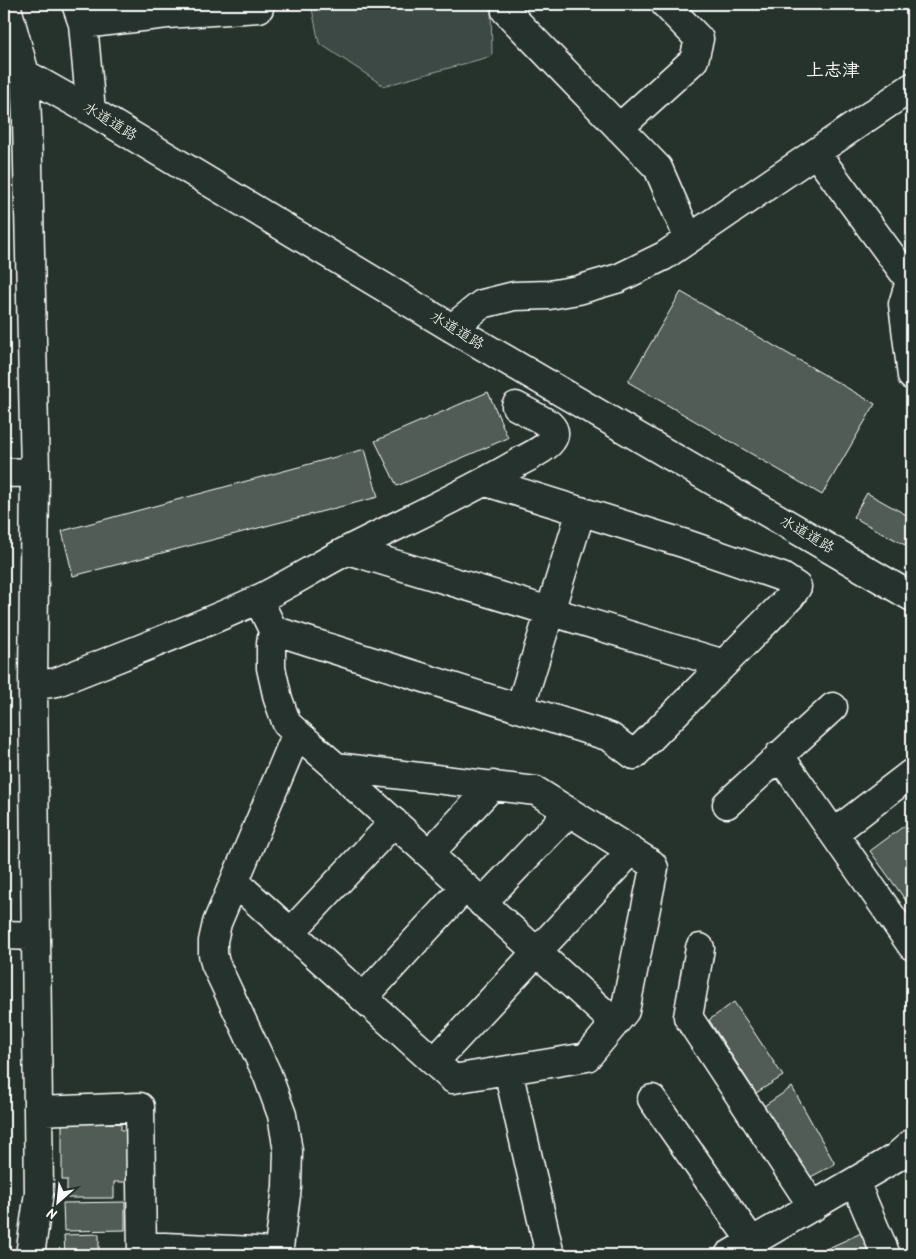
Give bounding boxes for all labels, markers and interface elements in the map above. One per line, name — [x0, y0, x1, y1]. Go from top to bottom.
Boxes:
district label: 上志津 — [806, 57, 860, 86]
street label: 水道道路 — [78, 96, 142, 148]
street label: 水道道路 — [425, 305, 489, 357]
street label: 水道道路 — [775, 510, 839, 560]
north arrow — [32, 1176, 82, 1226]
text: N — [43, 1201, 61, 1225]

